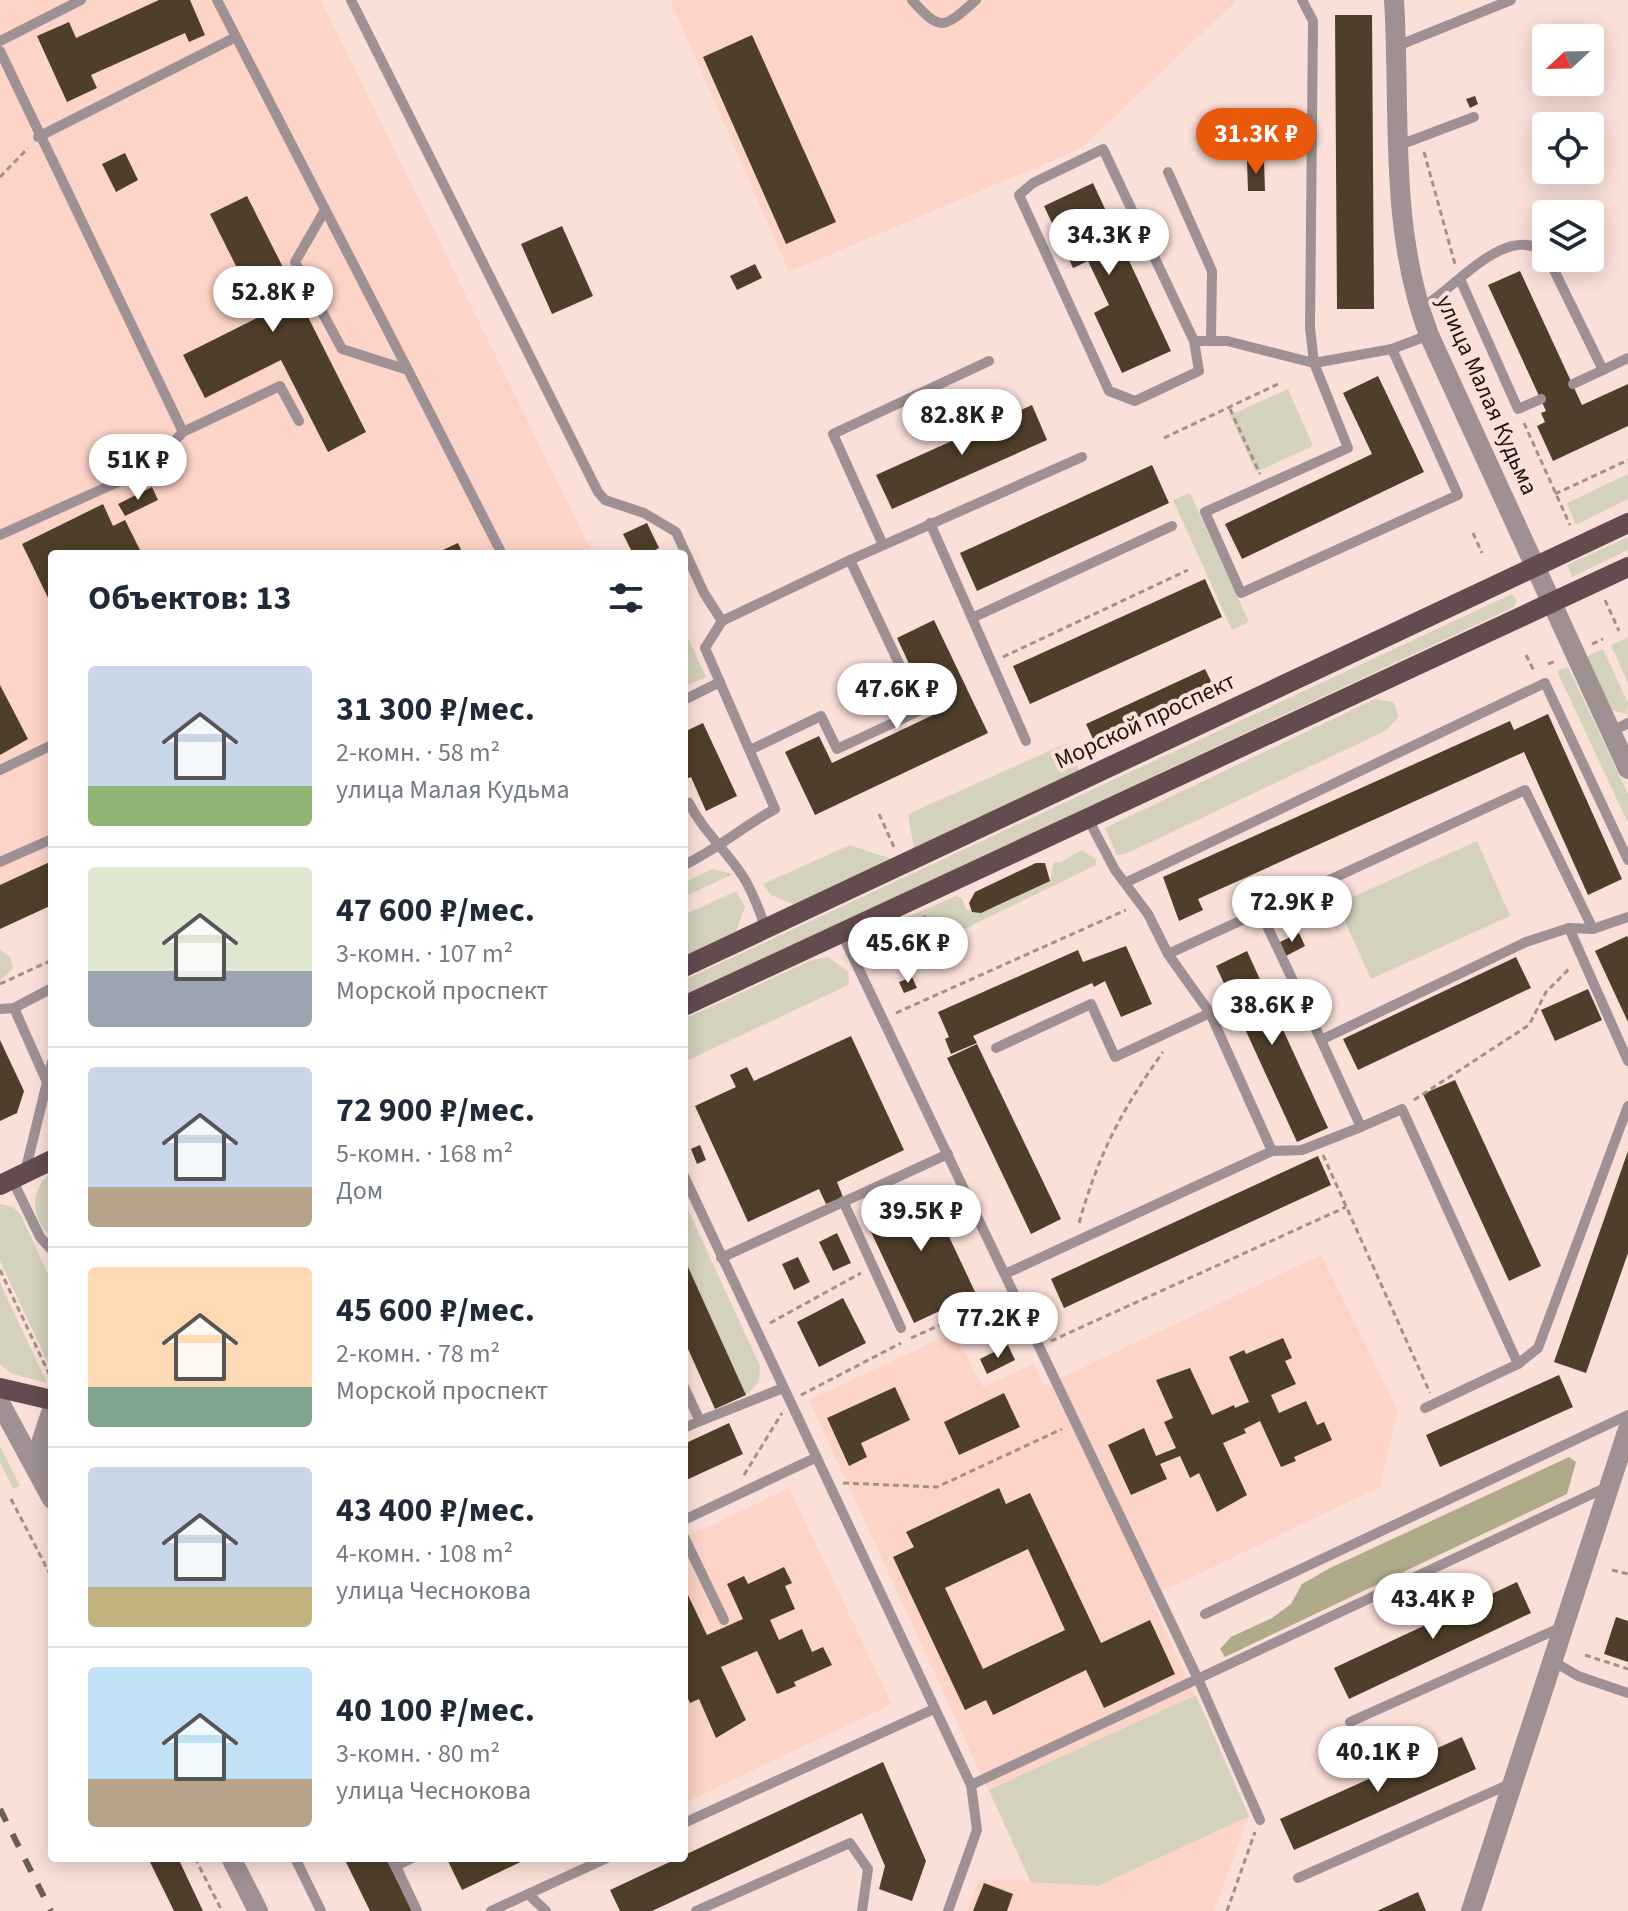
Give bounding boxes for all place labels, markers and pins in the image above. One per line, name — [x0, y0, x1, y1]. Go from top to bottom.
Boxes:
pin: 31.3K ₽ — [1182, 108, 1330, 176]
pin: 34.3K ₽ — [1035, 209, 1183, 277]
pin: 52.8K ₽ — [199, 266, 347, 334]
pin: 82.8K ₽ — [888, 389, 1036, 457]
pin: 51K ₽ — [82, 434, 194, 502]
pin: 47.6K ₽ — [823, 663, 971, 731]
pin: 72.9K ₽ — [1218, 876, 1366, 944]
pin: 45.6K ₽ — [834, 917, 982, 985]
pin: 38.6K ₽ — [1198, 979, 1346, 1047]
pin: 39.5K ₽ — [847, 1185, 995, 1253]
pin: 77.2K ₽ — [924, 1292, 1072, 1360]
pin: 43.4K ₽ — [1359, 1573, 1507, 1641]
pin: 40.1K ₽ — [1304, 1726, 1452, 1794]

